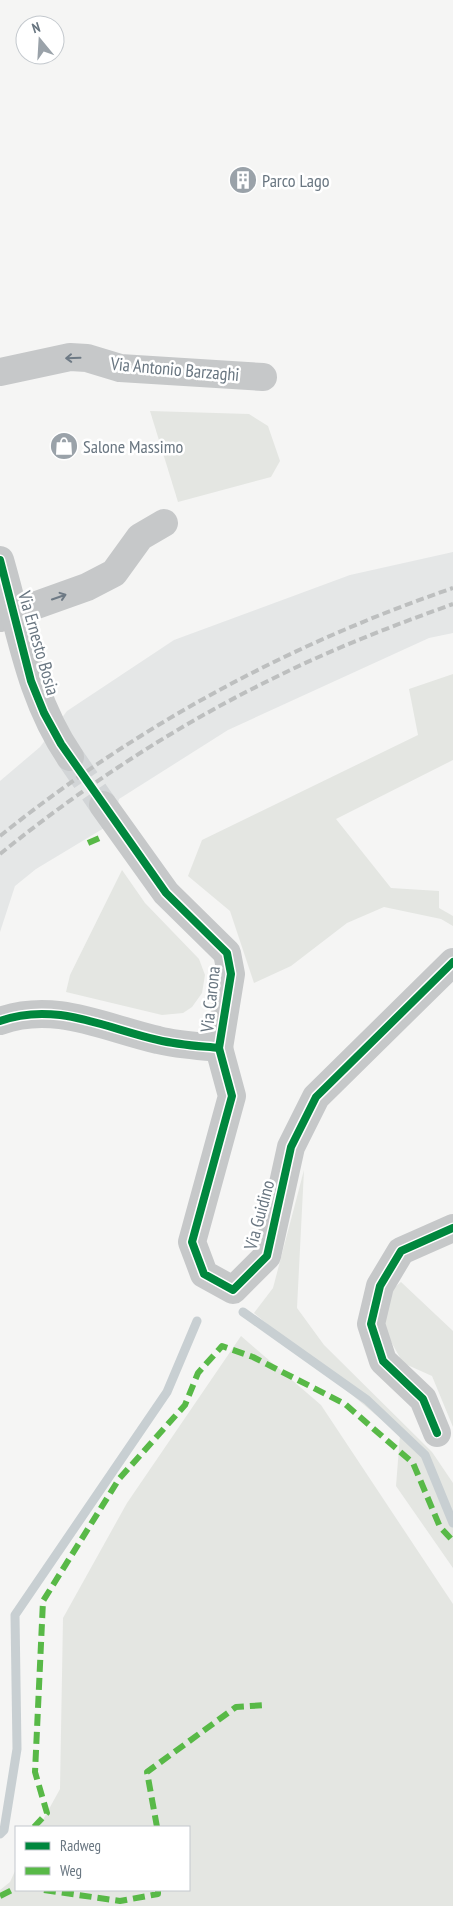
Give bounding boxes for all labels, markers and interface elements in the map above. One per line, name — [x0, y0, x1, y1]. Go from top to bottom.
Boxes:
north arrow — [15, 15, 65, 65]
text: N — [30, 18, 42, 37]
building icon: Parco Lago — [228, 165, 258, 195]
place label: Parco Lago — [262, 169, 330, 192]
street label: Via Antonio Barzaghi — [109, 352, 240, 386]
one-way arrow — [65, 353, 81, 363]
shop icon: Salone Massimo — [49, 431, 79, 461]
place label: Salone Massimo — [83, 435, 183, 458]
street label: Via Ernesto Bosia — [13, 587, 65, 698]
one-way arrow — [51, 592, 67, 601]
street label: Via Carona — [195, 965, 225, 1034]
street label: Via Guidino — [238, 1177, 279, 1253]
legend — [15, 1826, 190, 1891]
text: Radweg — [60, 1836, 101, 1855]
text: Weg — [60, 1861, 82, 1880]

